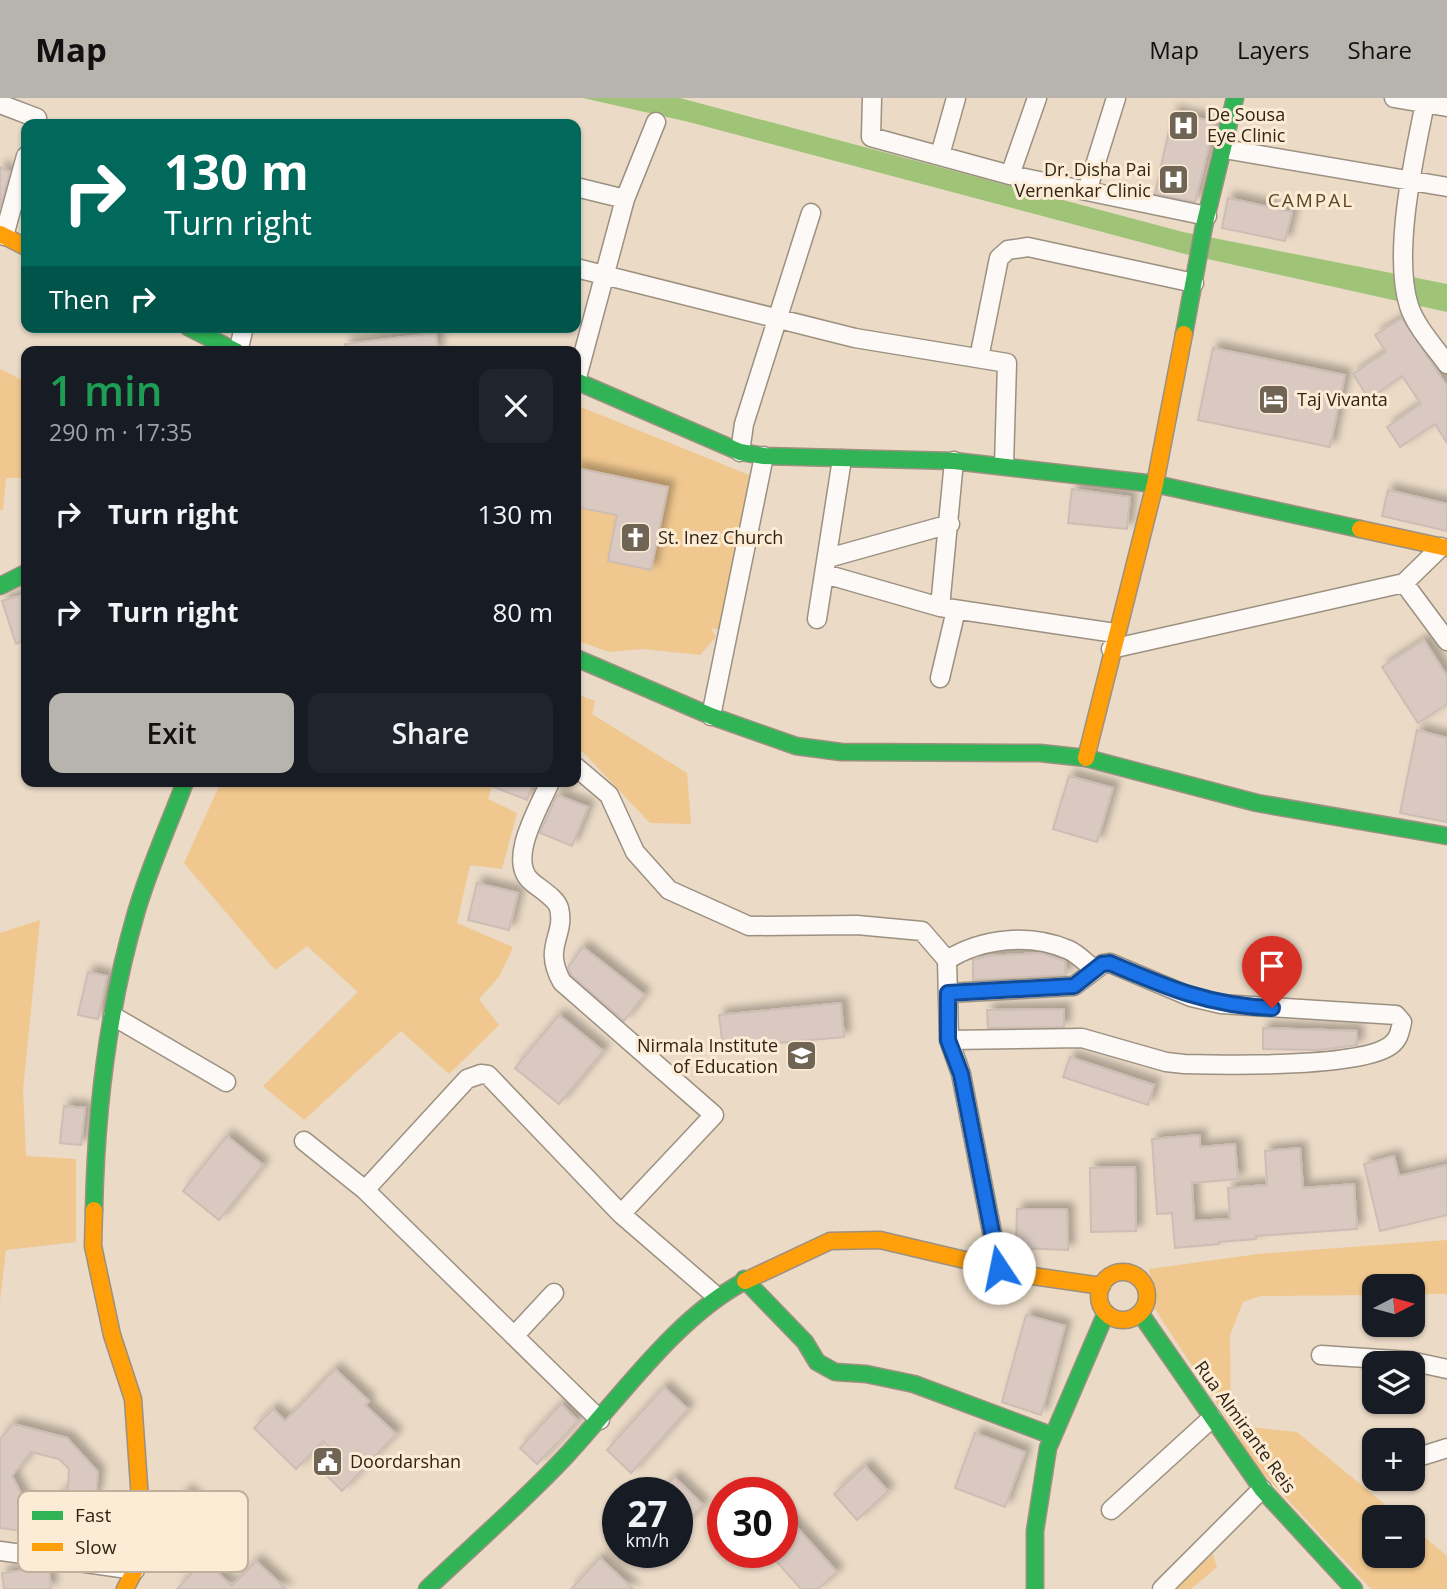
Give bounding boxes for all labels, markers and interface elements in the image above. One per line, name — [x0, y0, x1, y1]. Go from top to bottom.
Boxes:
text: Map — [35, 27, 107, 72]
text: Map — [1149, 33, 1199, 66]
text: Layers — [1237, 33, 1310, 66]
text: Share — [1348, 33, 1412, 66]
place label: De Sousa Eye Clinic — [1207, 102, 1286, 147]
hospital icon: De Sousa Eye Clinic — [1167, 108, 1201, 142]
text: 130 m — [164, 138, 309, 204]
icon: right — [49, 147, 140, 238]
place label: Dr. Disha Pai Vernenkar Clinic — [1014, 157, 1151, 202]
hospital icon: Dr. Disha Pai Vernenkar Clinic — [1157, 163, 1191, 197]
district label: CAMPAL — [1268, 187, 1354, 213]
text: Turn right — [164, 201, 312, 244]
icon: right — [124, 280, 162, 318]
text: Then — [49, 281, 110, 317]
text: 1 min — [49, 361, 162, 418]
button: close — [479, 369, 553, 443]
hotel icon: Taj Vivanta — [1257, 383, 1291, 417]
place label: Taj Vivanta — [1297, 387, 1388, 411]
text: 290 m · 17:35 — [49, 416, 192, 448]
icon: right — [49, 495, 87, 533]
text: Turn right — [108, 496, 239, 532]
text: 130 m — [478, 496, 553, 532]
church icon: St. Inez Church — [618, 521, 652, 555]
place label: St. Inez Church — [658, 525, 783, 549]
icon: right — [49, 593, 87, 631]
text: Turn right — [108, 594, 239, 630]
text: 80 m — [492, 594, 553, 630]
button: Exit — [49, 693, 294, 773]
button: Share — [308, 693, 553, 773]
pin — [1242, 936, 1302, 1008]
icon: arrive — [1253, 947, 1291, 985]
place label: Nirmala Institute of Education — [637, 1033, 778, 1078]
school or university icon: Nirmala Institute of Education — [784, 1039, 818, 1073]
position arrow — [962, 1231, 1036, 1305]
north arrow — [1362, 1274, 1424, 1337]
map controls — [1362, 1274, 1425, 1568]
button: layers — [1362, 1351, 1425, 1414]
street label: Rua Almirante Reis — [1190, 1355, 1302, 1497]
button: + — [1362, 1428, 1425, 1491]
public building icon: Doordarshan — [310, 1445, 344, 1479]
place label: Doordarshan — [350, 1449, 461, 1473]
speed limit sign: 30 — [707, 1477, 798, 1568]
text: 27 — [627, 1490, 668, 1537]
legend — [18, 1491, 248, 1572]
text: Fast — [75, 1502, 111, 1528]
button: − — [1362, 1505, 1425, 1568]
text: km/h — [626, 1528, 669, 1552]
text: Slow — [75, 1534, 117, 1560]

